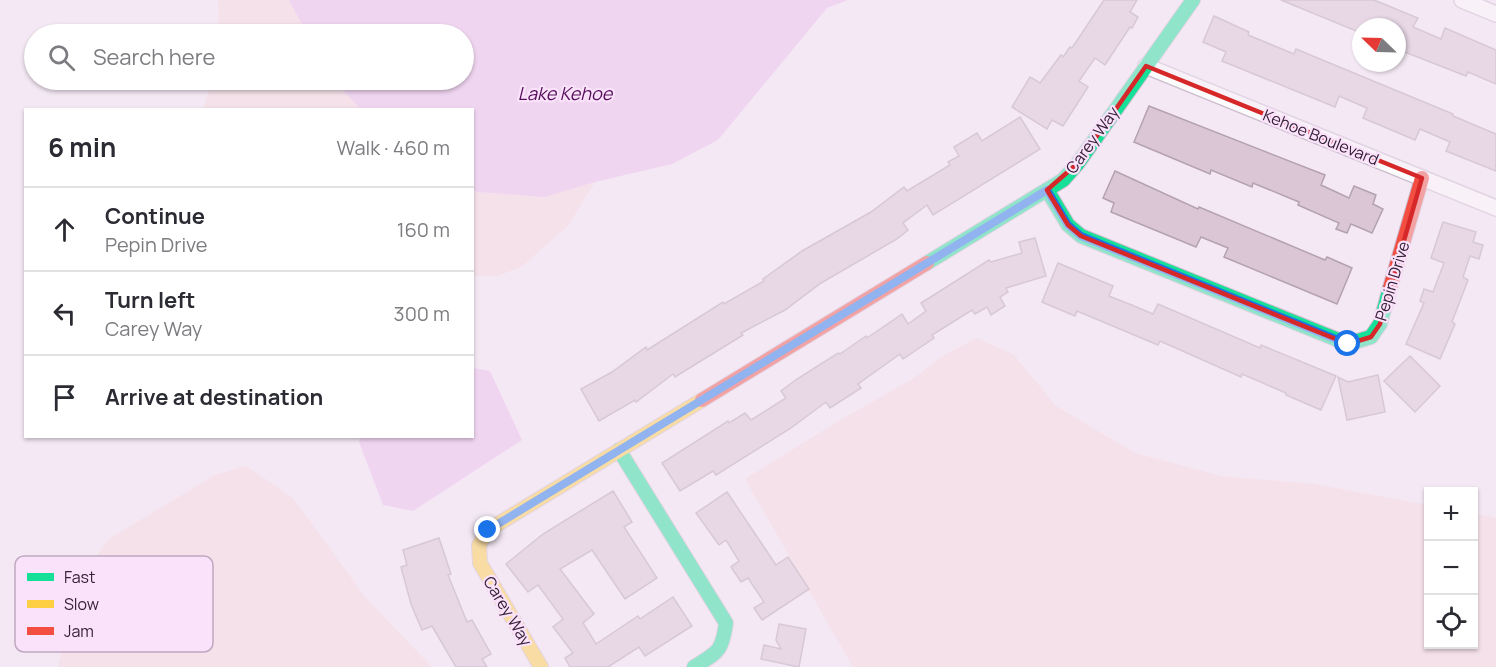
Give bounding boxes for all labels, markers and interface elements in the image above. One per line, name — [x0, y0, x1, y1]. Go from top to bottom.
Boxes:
north arrow — [1352, 18, 1406, 72]
search box — [24, 24, 474, 90]
icon: search — [45, 41, 78, 74]
text: Search here — [93, 42, 215, 72]
water label: Lake Kehoe — [518, 81, 614, 105]
street label: Carey Way — [1060, 102, 1124, 178]
street label: Kehoe Boulevard — [1260, 104, 1382, 170]
text: 6 min — [48, 129, 116, 165]
text: Walk · 460 m — [337, 134, 450, 161]
text: Continue — [105, 201, 205, 231]
icon: ahead — [48, 213, 81, 246]
text: 160 m — [397, 216, 450, 243]
text: Pepin Drive — [105, 231, 208, 258]
street label: Pepin Drive — [1369, 239, 1415, 323]
text: Turn left — [105, 285, 195, 315]
icon: left — [48, 297, 81, 330]
text: 300 m — [394, 300, 450, 327]
text: Carey Way — [105, 315, 202, 342]
route start — [1334, 330, 1360, 356]
icon: arrive — [48, 381, 81, 414]
text: Arrive at destination — [105, 382, 323, 412]
map controls — [1424, 487, 1478, 649]
button: + — [1424, 487, 1478, 541]
route end — [474, 516, 500, 542]
button: − — [1424, 541, 1478, 595]
legend — [15, 556, 213, 652]
text: Fast — [64, 566, 95, 588]
street label: Carey Way — [479, 572, 538, 651]
text: Slow — [64, 593, 99, 615]
button: locate — [1424, 595, 1478, 649]
text: Jam — [64, 620, 94, 642]

